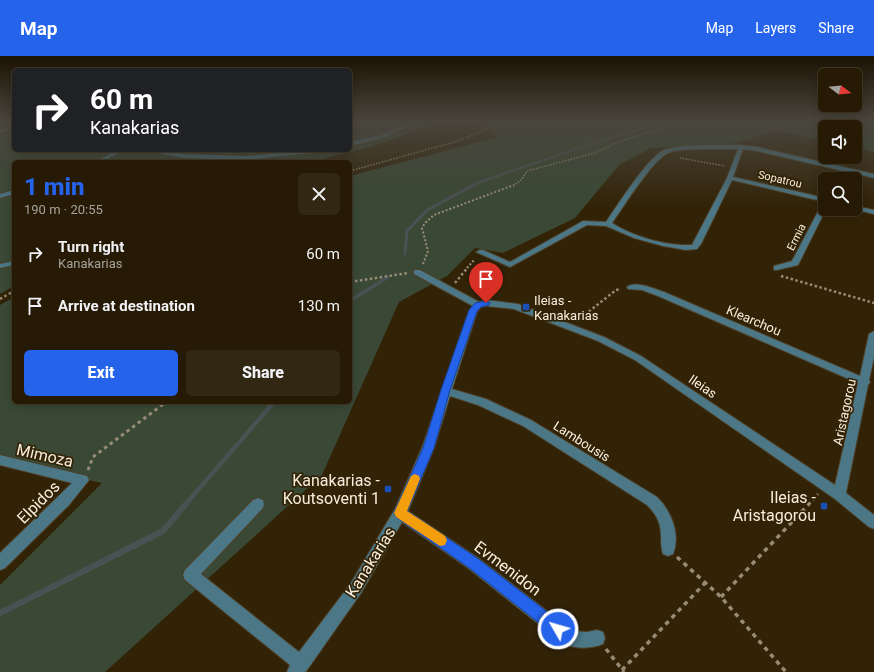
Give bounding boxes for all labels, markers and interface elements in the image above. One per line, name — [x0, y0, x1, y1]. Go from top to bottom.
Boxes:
text: Map — [20, 17, 58, 40]
text: Map — [706, 20, 733, 36]
text: Layers — [755, 20, 796, 36]
text: Share — [818, 20, 854, 36]
north arrow — [818, 68, 862, 112]
map controls — [818, 68, 862, 216]
text: 60 m — [90, 83, 153, 116]
icon: right — [24, 84, 76, 136]
text: Kanakarias — [90, 117, 179, 138]
button: sound — [818, 120, 862, 164]
street label: Sopatrou — [757, 168, 803, 191]
button: search — [818, 172, 862, 216]
text: 1 min — [24, 173, 85, 201]
button: close — [298, 173, 340, 215]
text: 190 m · 20:55 — [24, 202, 103, 217]
street label: Ermia — [784, 222, 809, 253]
text: Turn right — [58, 238, 124, 256]
icon: right — [24, 243, 46, 265]
text: 60 m — [306, 245, 340, 263]
text: Kanakarias — [58, 256, 123, 271]
pin — [469, 262, 503, 303]
icon: arrive — [475, 268, 497, 290]
place label: Ileias - Kanakarias — [534, 293, 599, 323]
icon: arrive — [24, 295, 46, 317]
text: Arrive at destination — [58, 297, 195, 315]
text: 130 m — [298, 297, 340, 315]
marker: Ileias - Kanakarias — [521, 302, 531, 312]
street label: Klearchou — [724, 302, 783, 339]
button: Exit — [24, 350, 178, 396]
button: Share — [186, 350, 340, 396]
street label: Ileias — [686, 372, 720, 401]
street label: Aristagorou — [830, 377, 859, 447]
street label: Lambousis — [551, 418, 613, 465]
street label: Mimoza — [15, 440, 75, 471]
place label: Kanakarias - Koutsoventi 1 — [283, 471, 381, 508]
street label: Elpidos — [13, 477, 64, 528]
marker: Kanakarias - Koutsoventi 1 — [383, 484, 393, 494]
place label: Ileias - Aristagorou — [733, 488, 817, 525]
marker: Ileias - Aristagorou — [819, 501, 829, 511]
street label: Kanakarias — [341, 524, 400, 601]
street label: Evmenidon — [470, 537, 545, 600]
position arrow — [537, 608, 579, 650]

